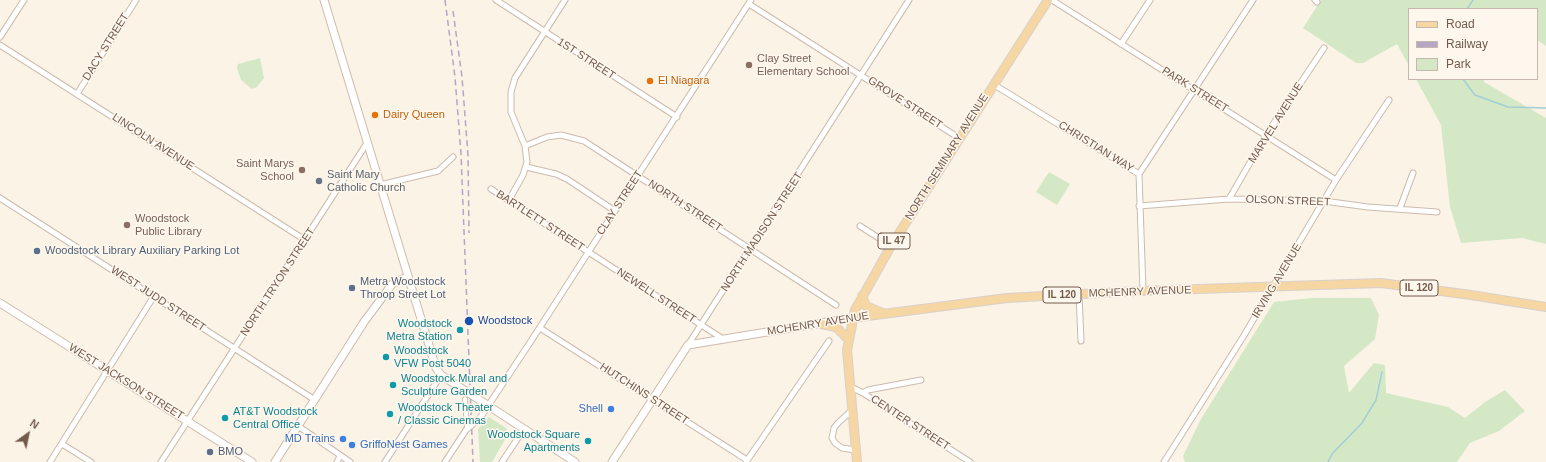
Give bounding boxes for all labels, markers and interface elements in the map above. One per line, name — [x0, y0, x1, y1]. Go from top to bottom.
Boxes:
legend — [1408, 8, 1538, 80]
street label: DACY STREET — [80, 11, 132, 83]
text: Road — [1446, 17, 1475, 31]
street label: 1ST STREET — [554, 35, 618, 83]
text: Railway — [1446, 37, 1488, 51]
place label: Clay Street Elementary School — [757, 52, 849, 78]
text: Park — [1446, 57, 1471, 71]
marker: Clay Street Elementary School — [744, 60, 754, 70]
street label: PARK STREET — [1159, 64, 1231, 116]
place label: El Niagara — [658, 74, 709, 88]
street label: GROVE STREET — [865, 74, 945, 132]
marker: El Niagara — [645, 76, 655, 86]
street label: MARVEL AVENUE — [1246, 80, 1306, 166]
street label: NORTH SEMINARY AVENUE — [903, 91, 991, 223]
place label: Dairy Queen — [383, 108, 445, 122]
marker: Dairy Queen — [370, 110, 380, 120]
street label: LINCOLN AVENUE — [110, 111, 196, 173]
street label: CHRISTIAN WAY — [1056, 119, 1136, 175]
place label: Saint Marys School — [236, 157, 294, 183]
marker: Saint Marys School — [297, 165, 307, 175]
place label: Saint Mary Catholic Church — [327, 168, 405, 194]
street label: CLAY STREET — [594, 168, 646, 238]
street label: NORTH MADISON STREET — [718, 170, 806, 294]
marker: Saint Mary Catholic Church — [314, 176, 324, 186]
street label: NORTH STREET — [646, 177, 724, 235]
street label: BARTLETT STREET — [493, 188, 587, 254]
street label: OLSON STREET — [1245, 193, 1331, 209]
place label: Woodstock Public Library — [135, 212, 202, 238]
marker: Woodstock Public Library — [122, 220, 132, 230]
street label: NORTH TRYON STREET — [238, 225, 318, 339]
road number: IL 47 — [878, 233, 910, 249]
street label: IRVING AVENUE — [1249, 241, 1305, 321]
place label: Woodstock Library Auxiliary Parking Lot — [45, 244, 239, 258]
marker: Woodstock Library Auxiliary Parking Lot — [32, 246, 42, 256]
street label: WEST JUDD STREET — [108, 263, 208, 335]
street label: NEWELL STREET — [614, 265, 698, 327]
place label: Metra Woodstock Throop Street Lot — [360, 275, 446, 301]
road number: IL 120 — [1400, 280, 1438, 296]
marker: Metra Woodstock Throop Street Lot — [347, 283, 357, 293]
street label: MCHENRY AVENUE — [1088, 284, 1192, 300]
road number: IL 120 — [1043, 287, 1081, 303]
street label: MCHENRY AVENUE — [766, 309, 870, 339]
place label: Woodstock — [478, 314, 532, 328]
marker: Woodstock — [463, 315, 475, 327]
place label: Woodstock Metra Station — [387, 317, 452, 343]
marker: Woodstock Metra Station — [455, 325, 465, 335]
street label: WEST JACKSON STREET — [66, 341, 186, 423]
place label: Woodstock VFW Post 5040 — [394, 344, 471, 370]
marker: Woodstock VFW Post 5040 — [381, 352, 391, 362]
street label: HUTCHINS STREET — [597, 360, 691, 428]
place label: Woodstock Mural and Sculpture Garden — [401, 372, 507, 398]
marker: Woodstock Mural and Sculpture Garden — [388, 380, 398, 390]
street label: CENTER STREET — [868, 393, 952, 453]
place label: Woodstock Theater / Classic Cinemas — [398, 401, 493, 427]
place label: Shell — [579, 402, 603, 416]
marker: Shell — [606, 404, 616, 414]
place label: AT&T Woodstock Central Office — [233, 405, 318, 431]
marker: Woodstock Theater / Classic Cinemas — [385, 409, 395, 419]
marker: AT&T Woodstock Central Office — [220, 413, 230, 423]
north arrow — [8, 414, 48, 454]
text: N — [28, 417, 41, 431]
place label: Woodstock Square Apartments — [487, 428, 580, 454]
place label: MD Trains — [285, 432, 335, 446]
marker: MD Trains — [338, 434, 348, 444]
marker: Woodstock Square Apartments — [583, 436, 593, 446]
place label: GriffoNest Games — [360, 438, 448, 452]
marker: GriffoNest Games — [347, 440, 357, 450]
place label: BMO — [218, 445, 243, 459]
marker: BMO — [205, 447, 215, 457]

